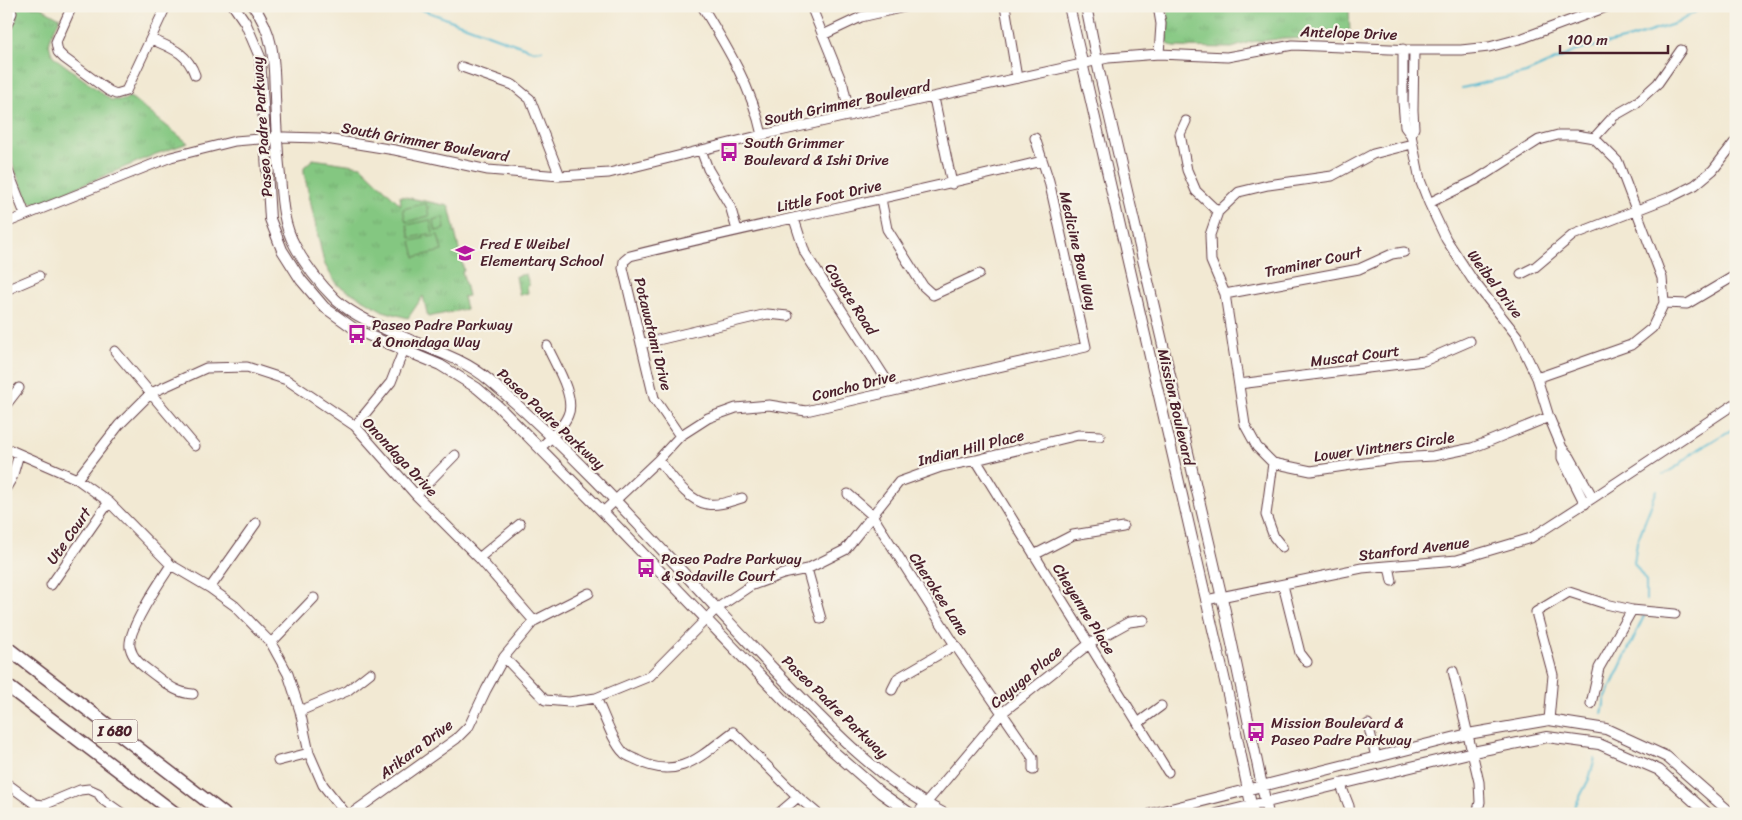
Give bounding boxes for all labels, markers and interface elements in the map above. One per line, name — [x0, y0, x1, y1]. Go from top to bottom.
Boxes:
street label: Antelope Drive — [1299, 18, 1398, 48]
scale bar — [1560, 22, 1667, 54]
text: 100 m — [1567, 27, 1608, 53]
street label: Paseo Padre Parkway — [244, 56, 280, 198]
street label: South Grimmer Boulevard — [761, 72, 934, 133]
street label: South Grimmer Boulevard — [339, 114, 512, 170]
place label: South Grimmer Boulevard & Ishi Drive — [744, 130, 889, 173]
bus stop icon: South Grimmer Boulevard & Ishi Drive — [718, 141, 740, 163]
street label: Little Foot Drive — [774, 172, 884, 220]
street label: Medicine Bow Way — [1052, 189, 1104, 313]
place label: Fred E Weibel Elementary School — [480, 231, 605, 274]
street label: Traminer Court — [1262, 239, 1365, 285]
school or university icon: Fred E Weibel Elementary School — [454, 242, 476, 264]
street label: Weibel Drive — [1460, 244, 1530, 324]
street label: Coyote Road — [818, 257, 885, 341]
street label: Potawatami Drive — [626, 275, 680, 394]
place label: Paseo Padre Parkway & Onondaga Way — [372, 312, 513, 355]
bus stop icon: Paseo Padre Parkway & Onondaga Way — [346, 323, 368, 345]
street label: Muscat Court — [1309, 338, 1402, 374]
street label: Mission Boulevard — [1150, 346, 1202, 469]
street label: Paseo Padre Parkway — [491, 362, 611, 477]
street label: Concho Drive — [809, 363, 899, 409]
street label: Onondaga Drive — [356, 411, 444, 503]
street label: Indian Hill Place — [914, 422, 1027, 474]
street label: Lower Vintners Circle — [1312, 424, 1456, 470]
street label: Ute Court — [40, 501, 99, 570]
street label: Stanford Avenue — [1357, 529, 1471, 569]
place label: Paseo Padre Parkway & Sodaville Court — [661, 546, 802, 589]
street label: Cherokee Lane — [902, 547, 976, 641]
bus stop icon: Paseo Padre Parkway & Sodaville Court — [635, 557, 657, 579]
street label: Cheyenne Place — [1045, 558, 1123, 660]
street label: Cayuga Place — [984, 639, 1068, 715]
street label: Paseo Padre Parkway — [775, 649, 895, 765]
place label: Mission Boulevard & Paseo Padre Parkway — [1271, 710, 1412, 753]
street label: Arikara Drive — [373, 712, 459, 786]
road number: I 680 — [92, 719, 138, 742]
bus stop icon: Mission Boulevard & Paseo Padre Parkway — [1245, 721, 1267, 743]

